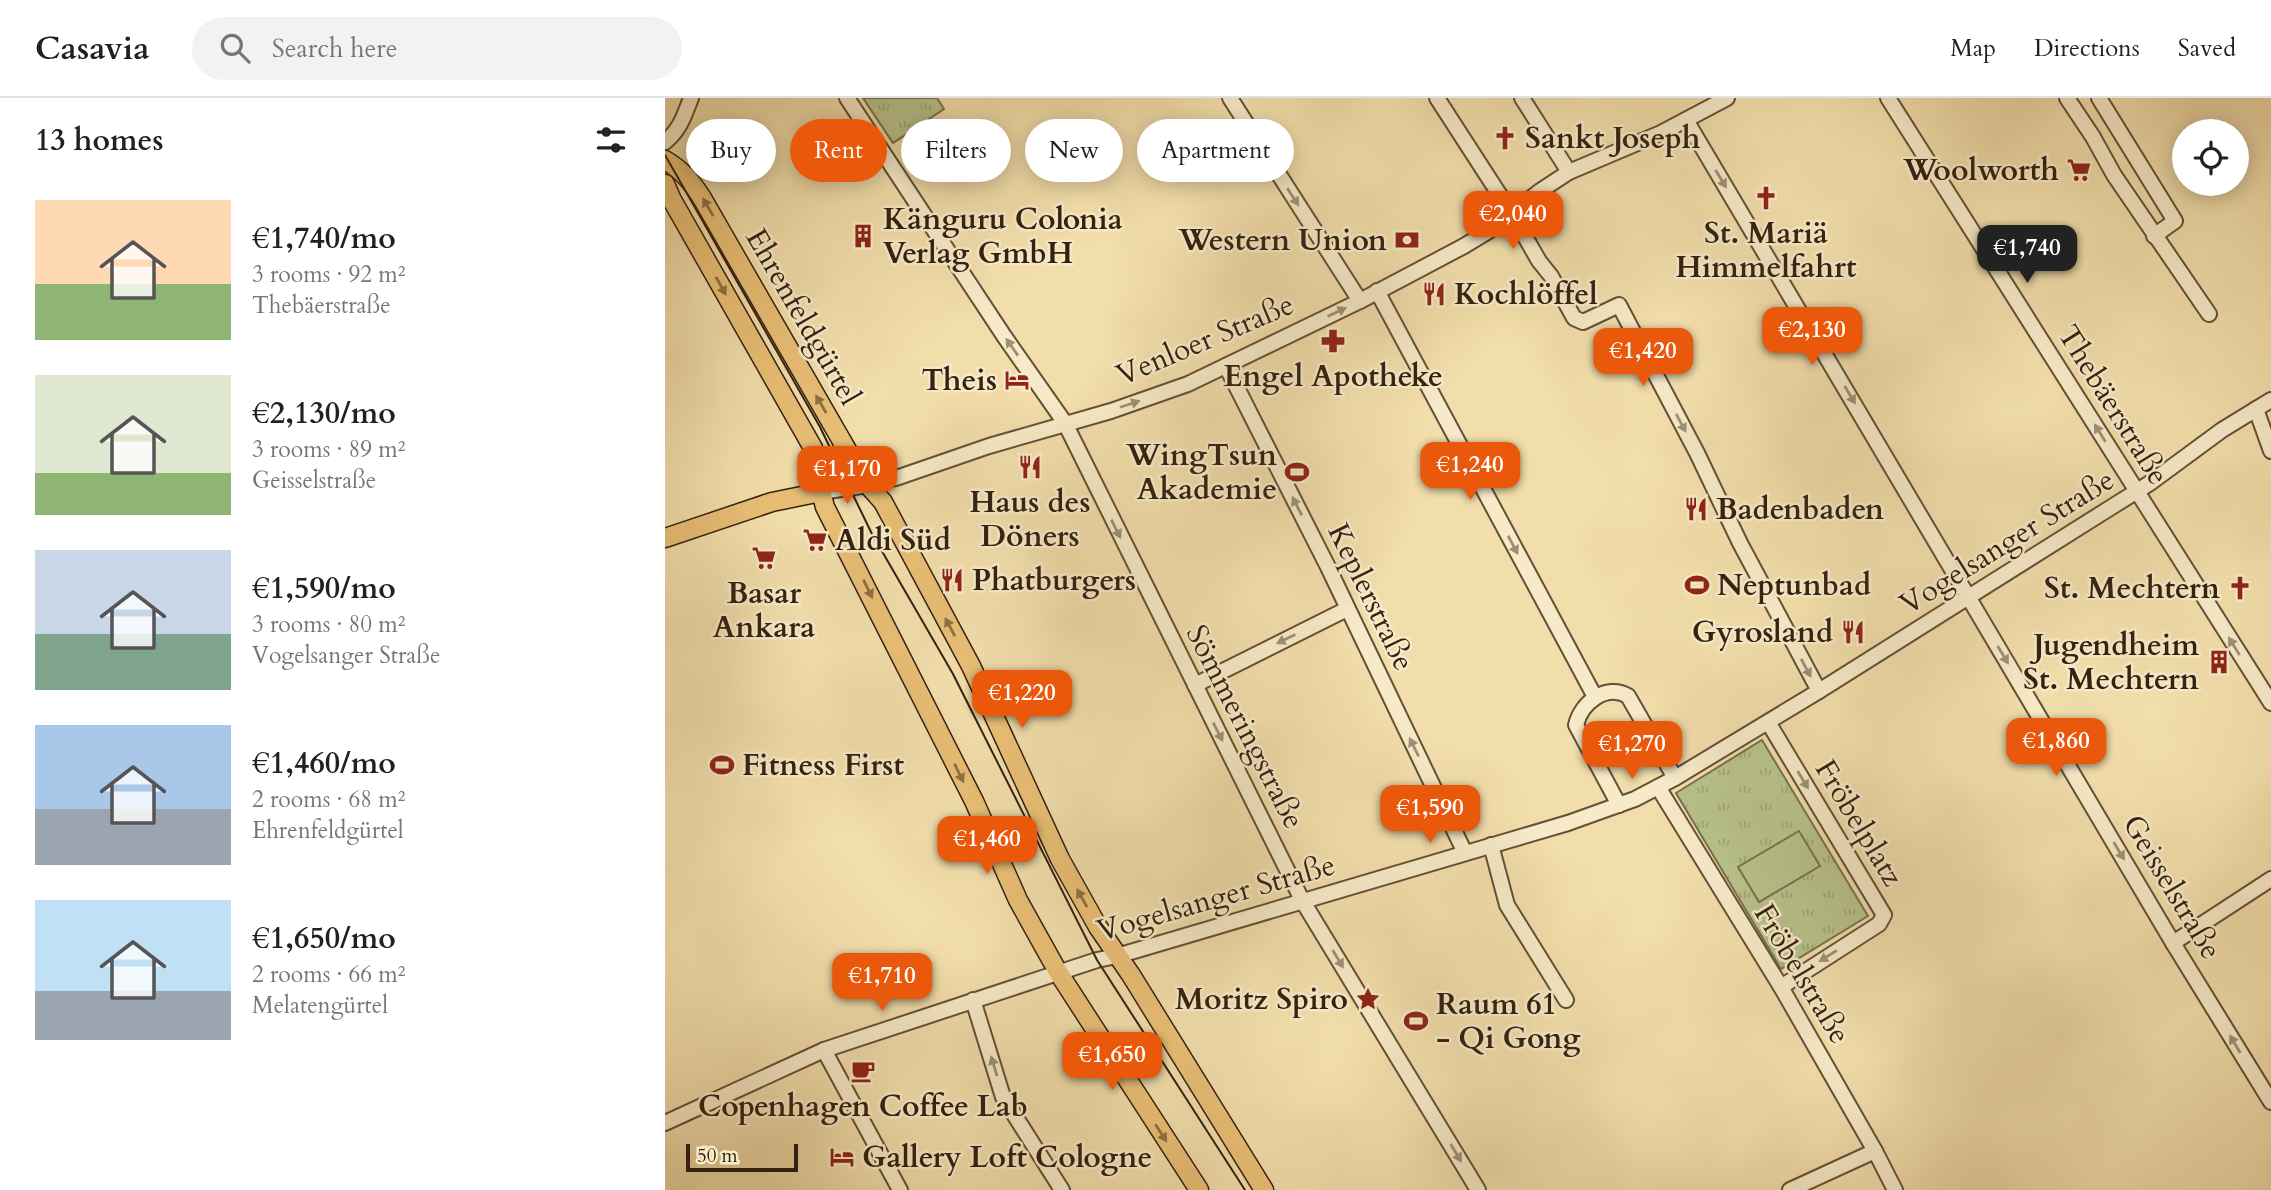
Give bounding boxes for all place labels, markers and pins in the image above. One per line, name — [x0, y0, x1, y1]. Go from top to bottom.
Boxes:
place label: Sankt Joseph — [1525, 118, 1701, 159]
church icon: Sankt Joseph — [1491, 124, 1519, 152]
place label: Woolworth — [1902, 150, 2059, 191]
supermarket icon: Woolworth — [2065, 156, 2093, 184]
church icon: St. Mariä Himmelfahrt — [1752, 184, 1780, 212]
pin: €2,040 — [1456, 192, 1570, 251]
place label: Känguru Colonia Verlag GmbH — [883, 199, 1123, 274]
place label: St. Mariä Himmelfahrt — [1675, 213, 1857, 288]
place label: Western Union — [1177, 220, 1387, 261]
building icon: Känguru Colonia Verlag GmbH — [849, 222, 877, 250]
bank icon: Western Union — [1393, 226, 1421, 254]
pin: €1,740 — [1970, 226, 2084, 285]
place label: Kochlöffel — [1454, 274, 1598, 315]
restaurant icon: Kochlöffel — [1420, 280, 1448, 308]
pin: €2,130 — [1755, 308, 1869, 367]
pharmacy icon: Engel Apotheke — [1319, 327, 1347, 355]
pin: €1,420 — [1586, 328, 1700, 388]
place label: Engel Apotheke — [1223, 356, 1443, 397]
place label: Theis — [921, 360, 997, 401]
hotel icon: Theis — [1003, 366, 1031, 394]
place label: WingTsun Akademie — [1125, 435, 1277, 510]
pin: €1,240 — [1413, 442, 1527, 502]
pin: €1,170 — [790, 446, 904, 506]
restaurant icon: Haus des Döners — [1016, 453, 1044, 481]
sports icon: WingTsun Akademie — [1283, 458, 1311, 486]
place label: Haus des Döners — [969, 482, 1091, 557]
place label: Badenbaden — [1716, 489, 1884, 530]
restaurant icon: Badenbaden — [1682, 495, 1710, 523]
place label: Aldi Süd — [835, 520, 951, 561]
supermarket icon: Aldi Süd — [801, 526, 829, 554]
supermarket icon: Basar Ankara — [750, 544, 778, 572]
place label: Phatburgers — [972, 560, 1136, 601]
place label: Neptunbad — [1717, 565, 1871, 606]
restaurant icon: Phatburgers — [938, 566, 966, 594]
place label: St. Mechtern — [2044, 568, 2220, 609]
sports icon: Neptunbad — [1683, 571, 1711, 599]
place label: Basar Ankara — [713, 573, 815, 648]
church icon: St. Mechtern — [2226, 574, 2254, 602]
place label: Gyrosland — [1692, 612, 1833, 653]
restaurant icon: Gyrosland — [1839, 618, 1867, 646]
place label: Jugendheim St. Mechtern — [2023, 625, 2199, 700]
building icon: Jugendheim St. Mechtern — [2205, 648, 2233, 676]
pin: €1,220 — [965, 670, 1079, 730]
pin: €1,860 — [1999, 718, 2113, 778]
pin: €1,270 — [1575, 722, 1689, 781]
place label: Fitness First — [742, 745, 904, 786]
sports icon: Fitness First — [708, 751, 736, 779]
pin: €1,590 — [1373, 786, 1487, 845]
pin: €1,460 — [930, 816, 1044, 876]
pin: €1,710 — [825, 954, 939, 1013]
place label: Moritz Spiro — [1175, 979, 1348, 1020]
place label: Raum 61 - Qi Gong — [1436, 984, 1580, 1059]
place icon: Moritz Spiro — [1354, 985, 1382, 1013]
sports icon: Raum 61 - Qi Gong — [1402, 1007, 1430, 1035]
pin: €1,650 — [1055, 1032, 1169, 1092]
cafe icon: Copenhagen Coffee Lab — [849, 1057, 877, 1085]
place label: Copenhagen Coffee Lab — [698, 1086, 1028, 1127]
place label: Gallery Loft Cologne — [862, 1137, 1152, 1178]
hotel icon: Gallery Loft Cologne — [828, 1143, 856, 1171]

